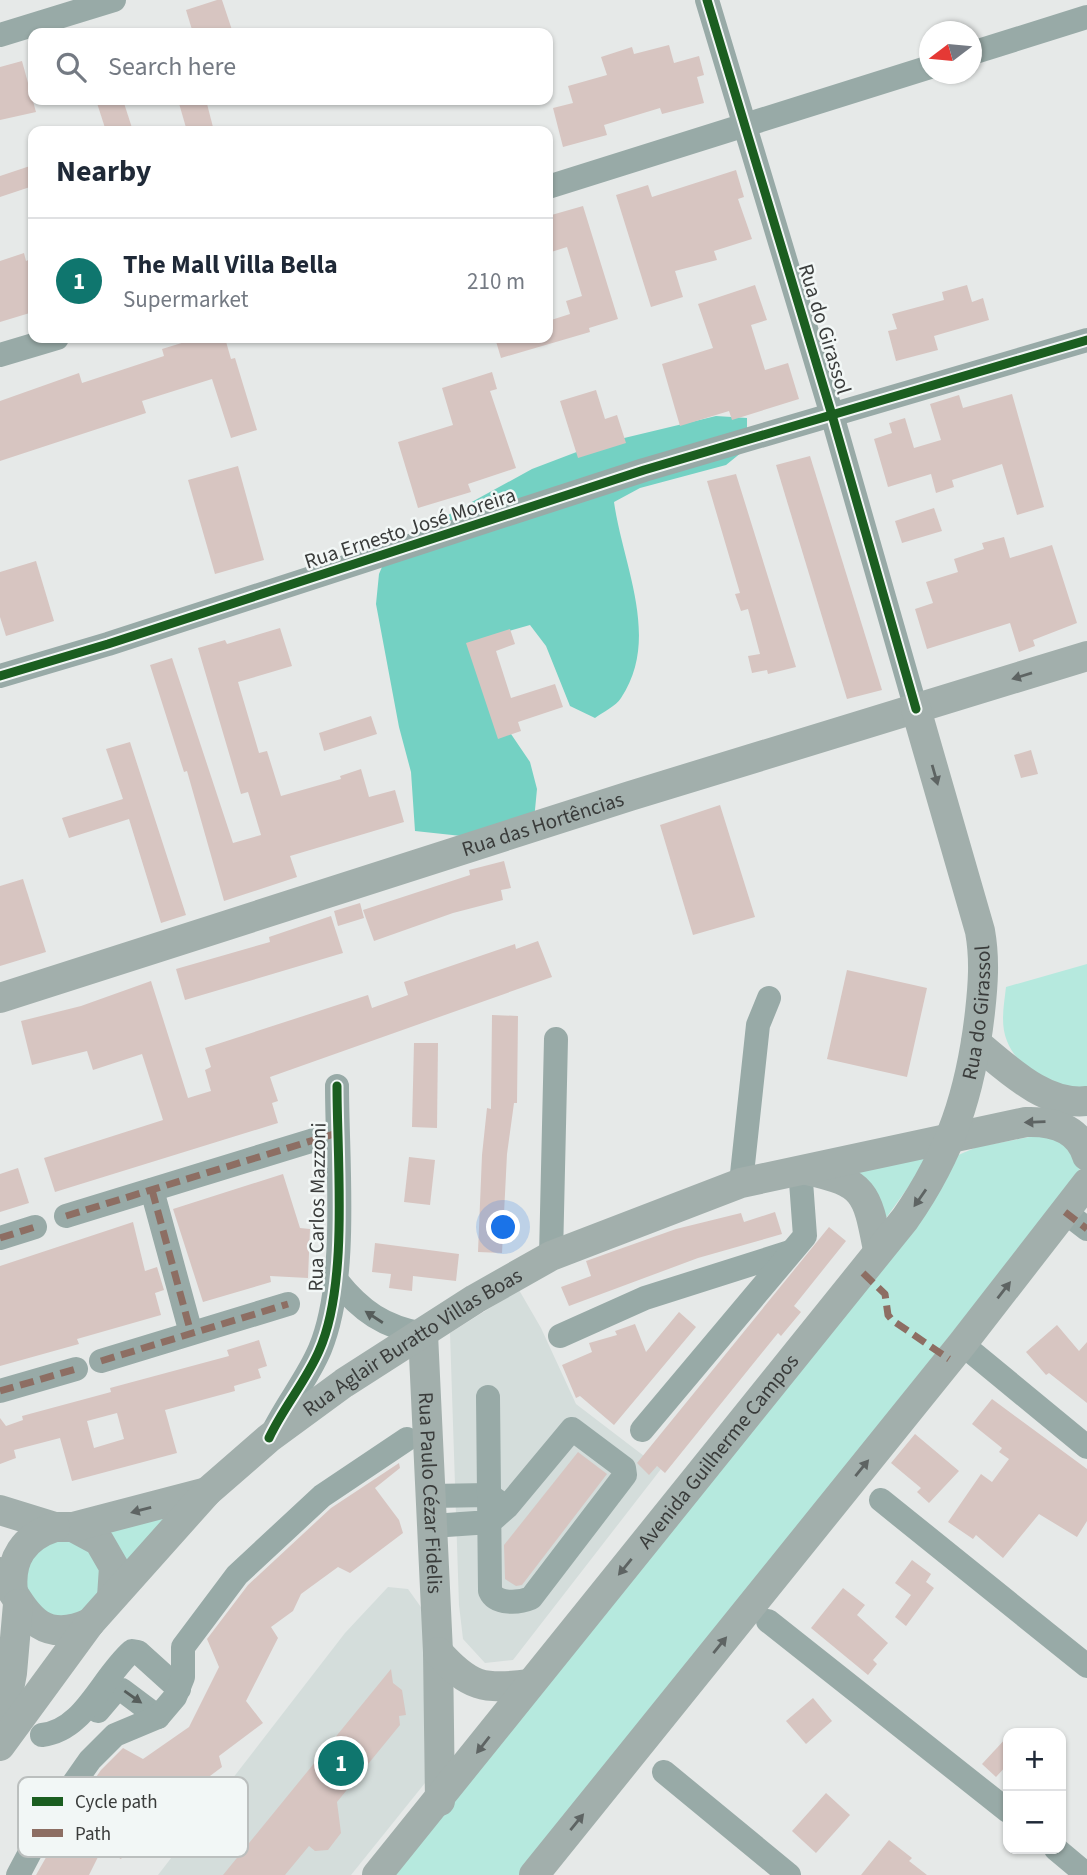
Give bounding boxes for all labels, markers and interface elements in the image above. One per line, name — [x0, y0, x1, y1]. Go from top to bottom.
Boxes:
north arrow — [919, 21, 982, 84]
search box — [28, 28, 553, 105]
icon: search — [52, 48, 90, 86]
text: Search here — [108, 48, 236, 85]
text: Nearby — [56, 150, 151, 193]
text: The Mall Villa Bella — [123, 246, 338, 283]
street label: Rua do Girassol — [791, 260, 859, 398]
text: 1 — [73, 265, 85, 298]
text: 210 m — [467, 265, 525, 298]
text: Supermarket — [123, 283, 249, 316]
street label: Rua Ernesto José Moreira — [300, 480, 520, 576]
one-way arrow — [1011, 671, 1032, 682]
one-way arrow — [930, 764, 941, 786]
street label: Rua das Hortências — [458, 784, 628, 864]
street label: Rua do Girassol — [954, 944, 998, 1083]
one-way arrow — [1024, 1117, 1046, 1128]
street label: Rua Carlos Mazzoni — [301, 1122, 333, 1292]
one-way arrow — [913, 1189, 927, 1207]
your location — [486, 1210, 520, 1244]
street label: Rua Aglair Buratto Villas Boas — [296, 1260, 528, 1424]
one-way arrow — [996, 1281, 1011, 1299]
one-way arrow — [364, 1310, 384, 1323]
street label: Avenida Guilherme Campos — [630, 1347, 806, 1555]
street label: Rua Paulo Cézar Fidelis — [411, 1391, 450, 1595]
one-way arrow — [854, 1459, 869, 1476]
one-way arrow — [131, 1505, 152, 1515]
one-way arrow — [617, 1557, 632, 1575]
one-way arrow — [712, 1637, 727, 1654]
one-way arrow — [124, 1690, 142, 1704]
map controls — [1003, 1728, 1066, 1854]
button: + — [1003, 1728, 1066, 1791]
one-way arrow — [476, 1735, 491, 1753]
pin: 1 — [318, 1737, 364, 1789]
legend — [18, 1777, 248, 1857]
text: Cycle path — [75, 1789, 157, 1816]
button: − — [1003, 1791, 1066, 1854]
one-way arrow — [569, 1814, 584, 1831]
text: Path — [75, 1821, 111, 1848]

